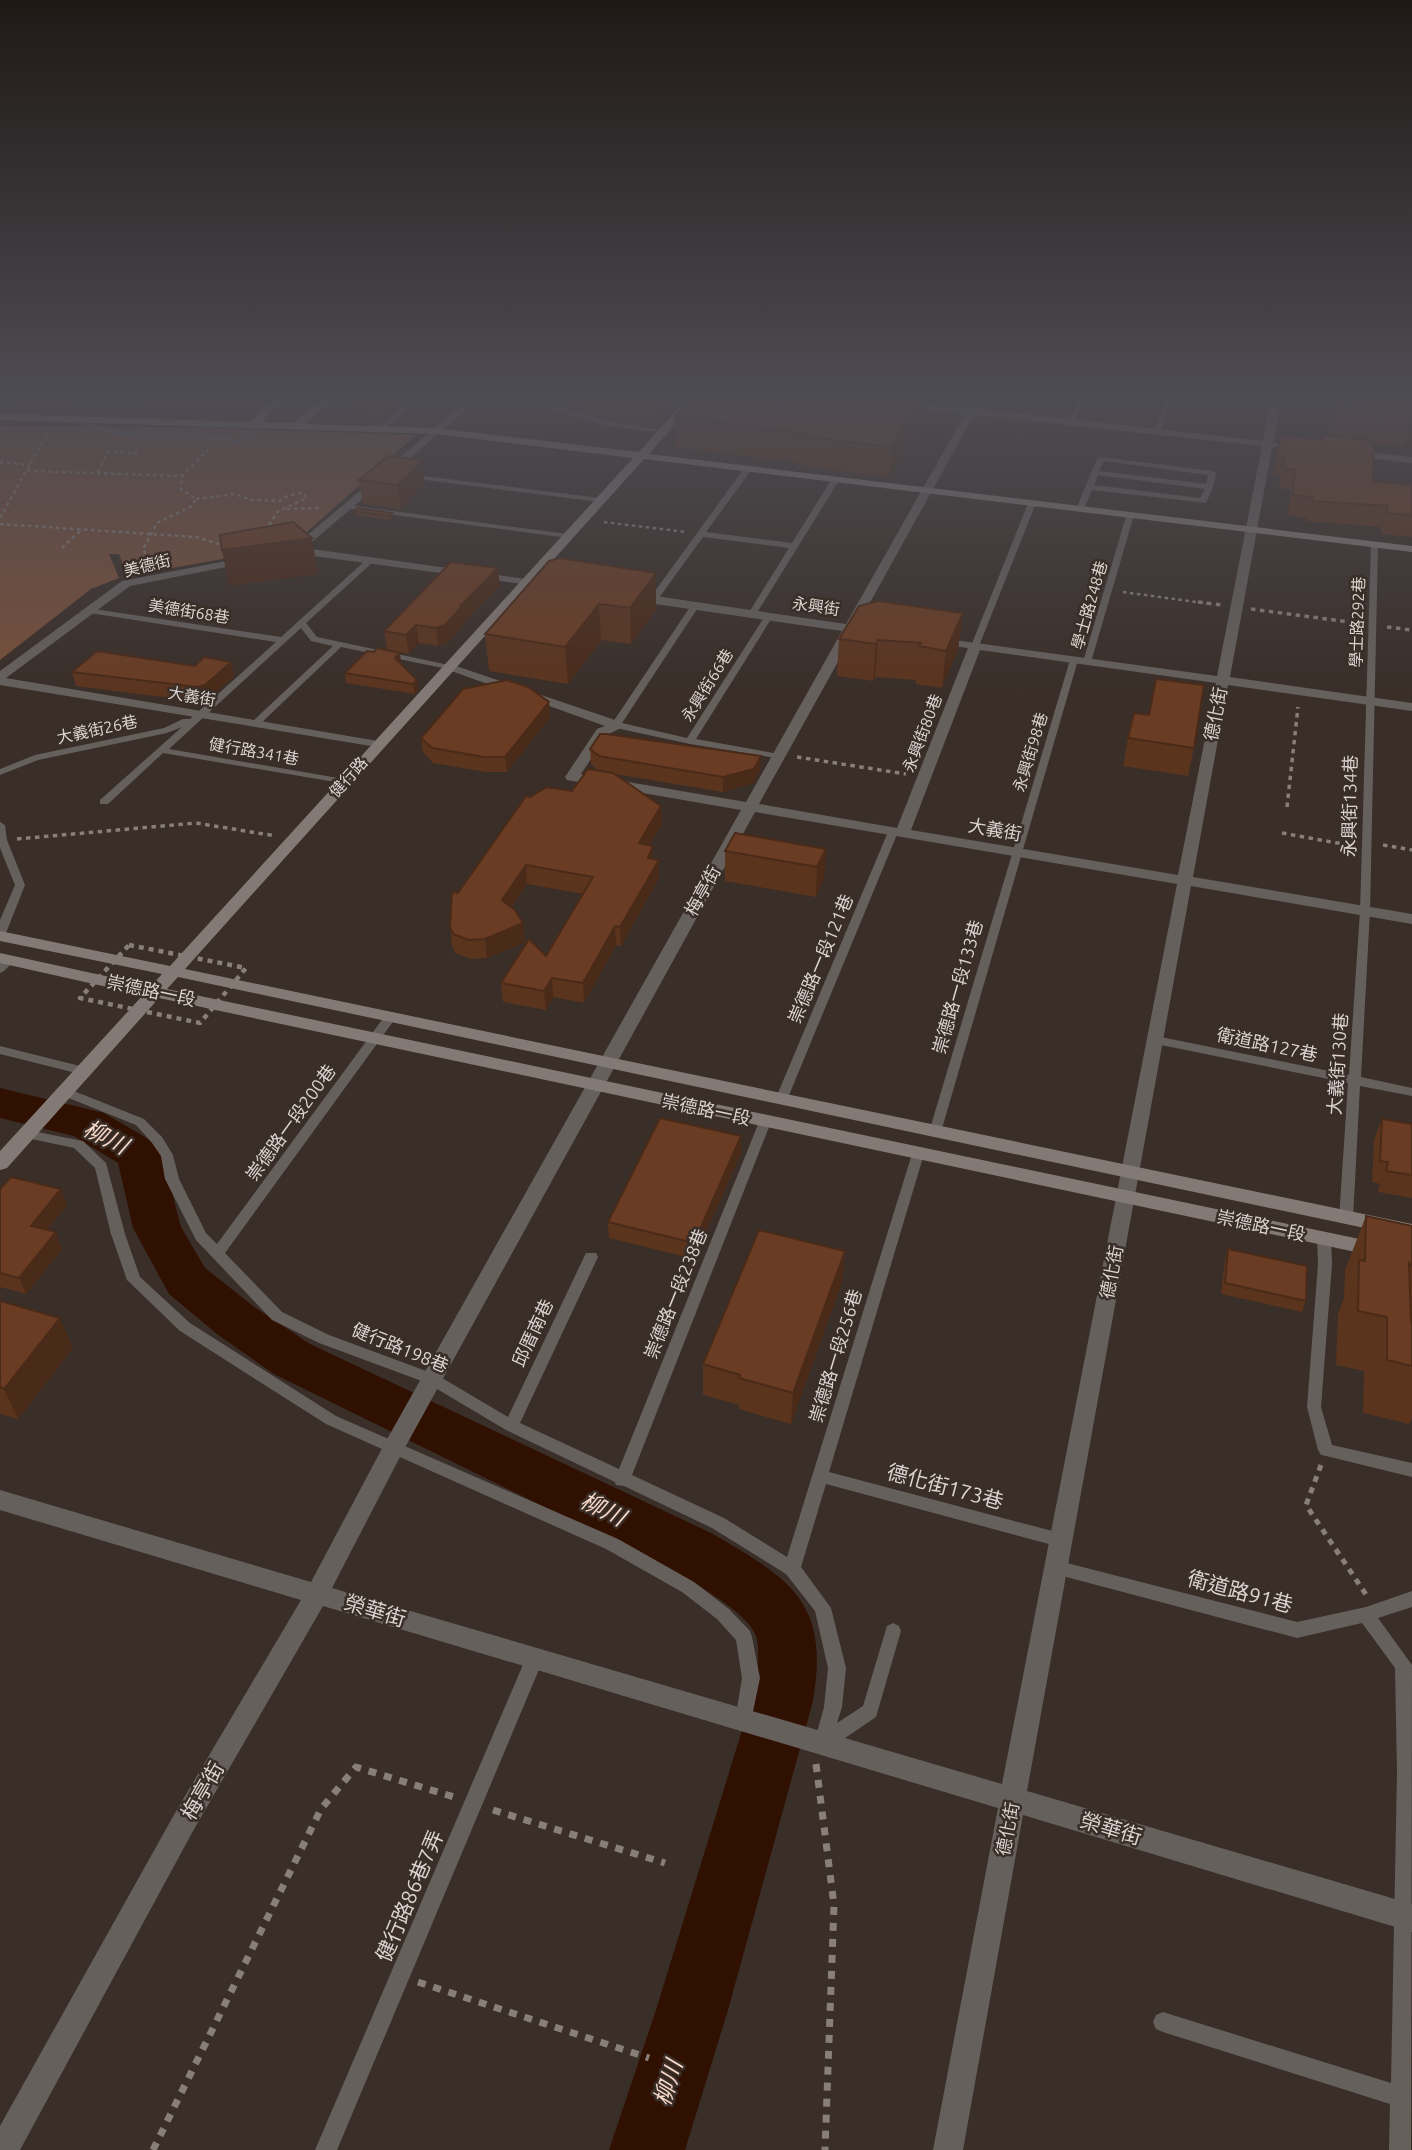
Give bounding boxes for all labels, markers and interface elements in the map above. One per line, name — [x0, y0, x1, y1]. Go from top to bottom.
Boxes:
street label: 美德街 — [122, 550, 172, 580]
street label: 學士路248巷 — [1068, 559, 1110, 651]
street label: 學士路292巷 — [1346, 576, 1368, 668]
street label: 永興街 — [791, 594, 841, 618]
street label: 美德街68巷 — [147, 596, 231, 626]
street label: 永興街66巷 — [678, 645, 736, 725]
street label: 大義街 — [167, 683, 217, 709]
street label: 德化街 — [1200, 685, 1230, 742]
street label: 永興街80巷 — [899, 691, 945, 775]
street label: 永興街98巷 — [1009, 710, 1051, 794]
street label: 大義街26巷 — [55, 712, 139, 746]
street label: 健行路341巷 — [208, 734, 300, 768]
street label: 健行路 — [325, 753, 371, 801]
street label: 永興街134巷 — [1338, 755, 1360, 857]
street label: 大義街 — [967, 814, 1023, 844]
street label: 梅亭街 — [680, 862, 724, 919]
street label: 崇德路一段121巷 — [784, 891, 856, 1026]
street label: 崇德路一段133巷 — [928, 917, 986, 1056]
street label: 崇德路一段 — [105, 971, 197, 1009]
street label: 大義街130巷 — [1323, 1012, 1351, 1116]
street label: 衛道路127巷 — [1215, 1024, 1319, 1064]
street label: 崇德路一段200巷 — [241, 1061, 339, 1184]
street label: 崇德路一段 — [660, 1090, 752, 1128]
water label: 柳川 — [80, 1115, 135, 1159]
street label: 崇德路一段 — [1215, 1206, 1307, 1244]
street label: 崇德路一段238巷 — [640, 1226, 710, 1362]
street label: 德化街 — [1096, 1243, 1126, 1300]
street label: 崇德路一段256巷 — [805, 1287, 865, 1425]
street label: 邱厝南巷 — [508, 1296, 556, 1369]
street label: 健行路198巷 — [349, 1319, 452, 1376]
street label: 德化街173巷 — [884, 1459, 1006, 1513]
water label: 柳川 — [577, 1487, 632, 1531]
street label: 衛道路91巷 — [1185, 1566, 1295, 1617]
street label: 榮華街 — [342, 1589, 409, 1631]
street label: 梅亭街 — [176, 1757, 228, 1824]
street label: 德化街 — [992, 1800, 1022, 1857]
street label: 榮華街 — [1078, 1807, 1145, 1849]
street label: 健行路86巷7弄 — [371, 1826, 448, 1965]
water label: 柳川 — [649, 2054, 687, 2109]

